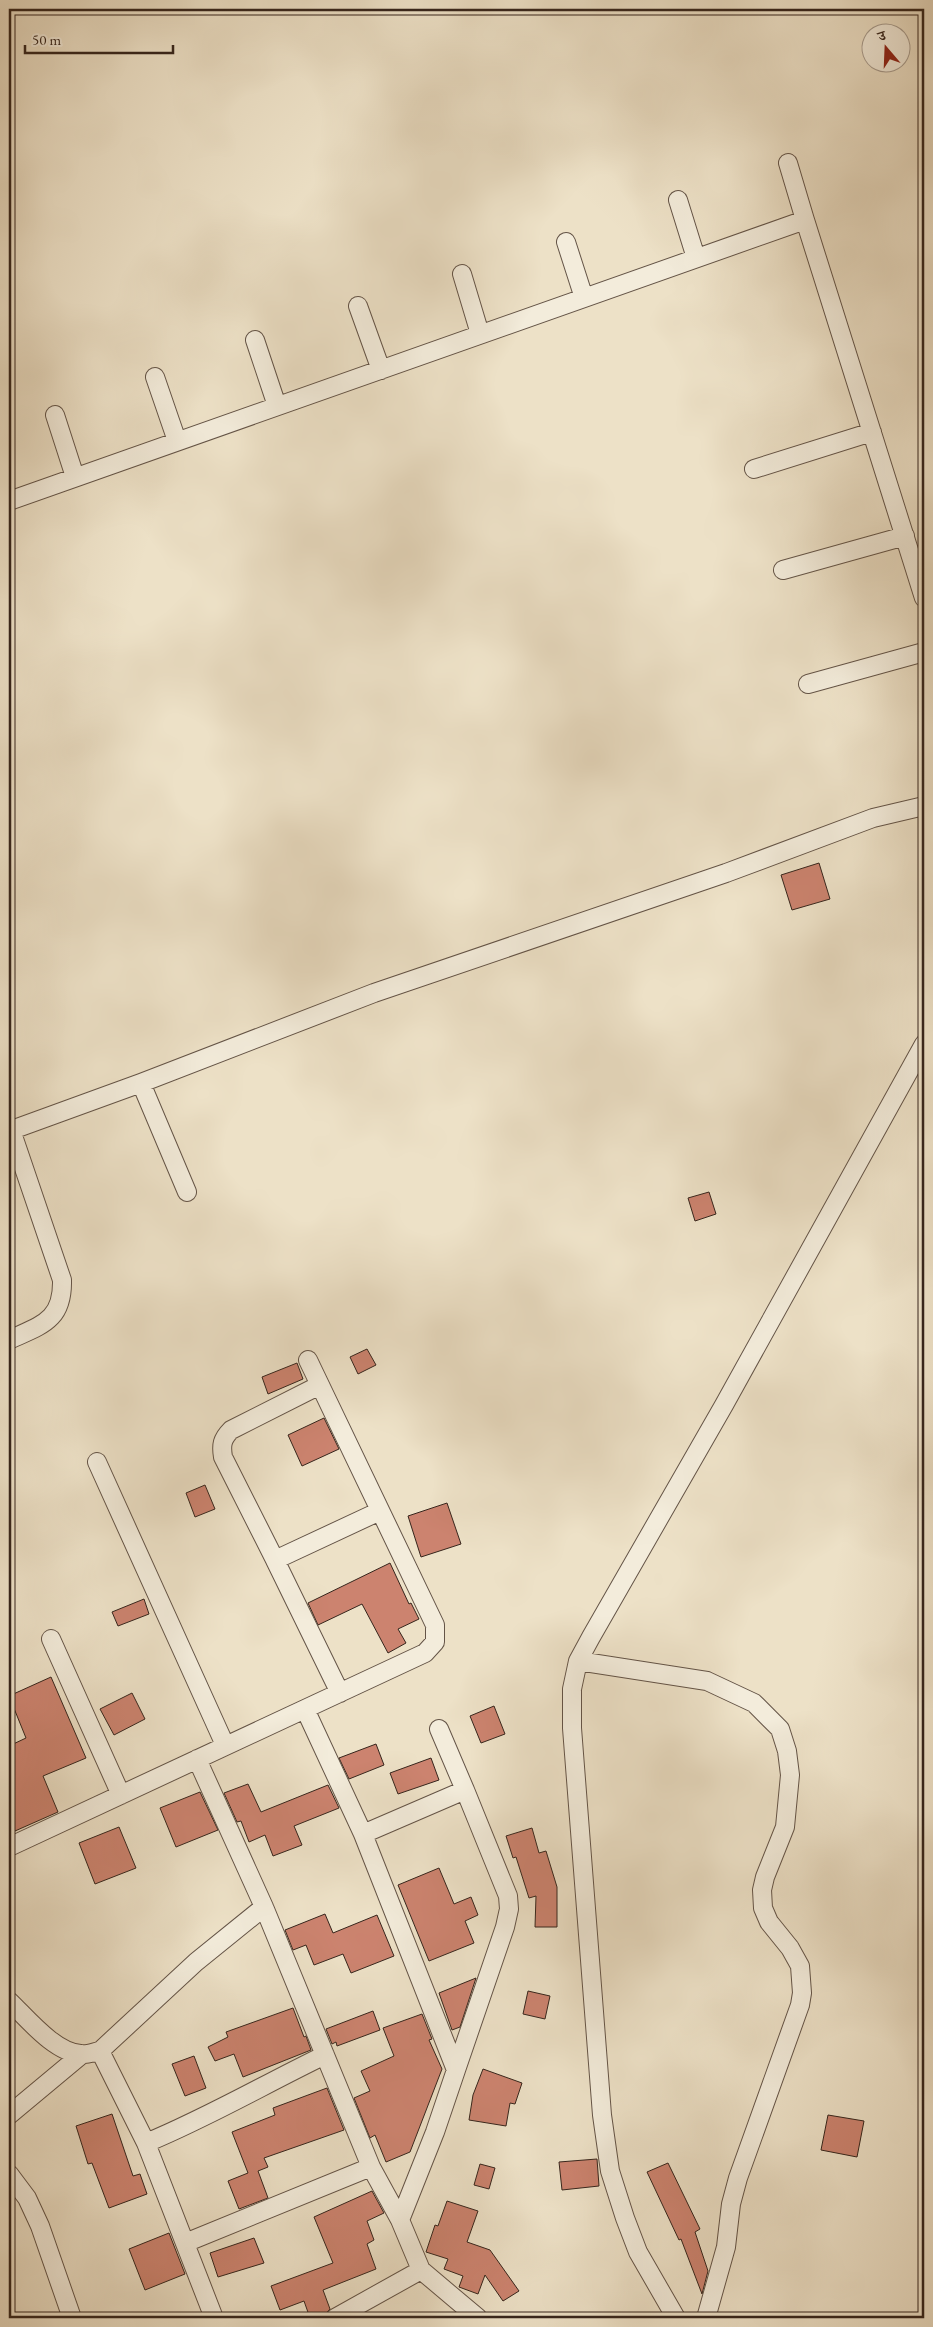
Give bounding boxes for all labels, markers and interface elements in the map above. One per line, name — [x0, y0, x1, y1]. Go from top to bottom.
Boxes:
scale bar — [25, 22, 172, 54]
north arrow — [860, 22, 910, 72]
text: उ — [875, 26, 889, 46]
text: 50 m — [32, 30, 61, 49]

